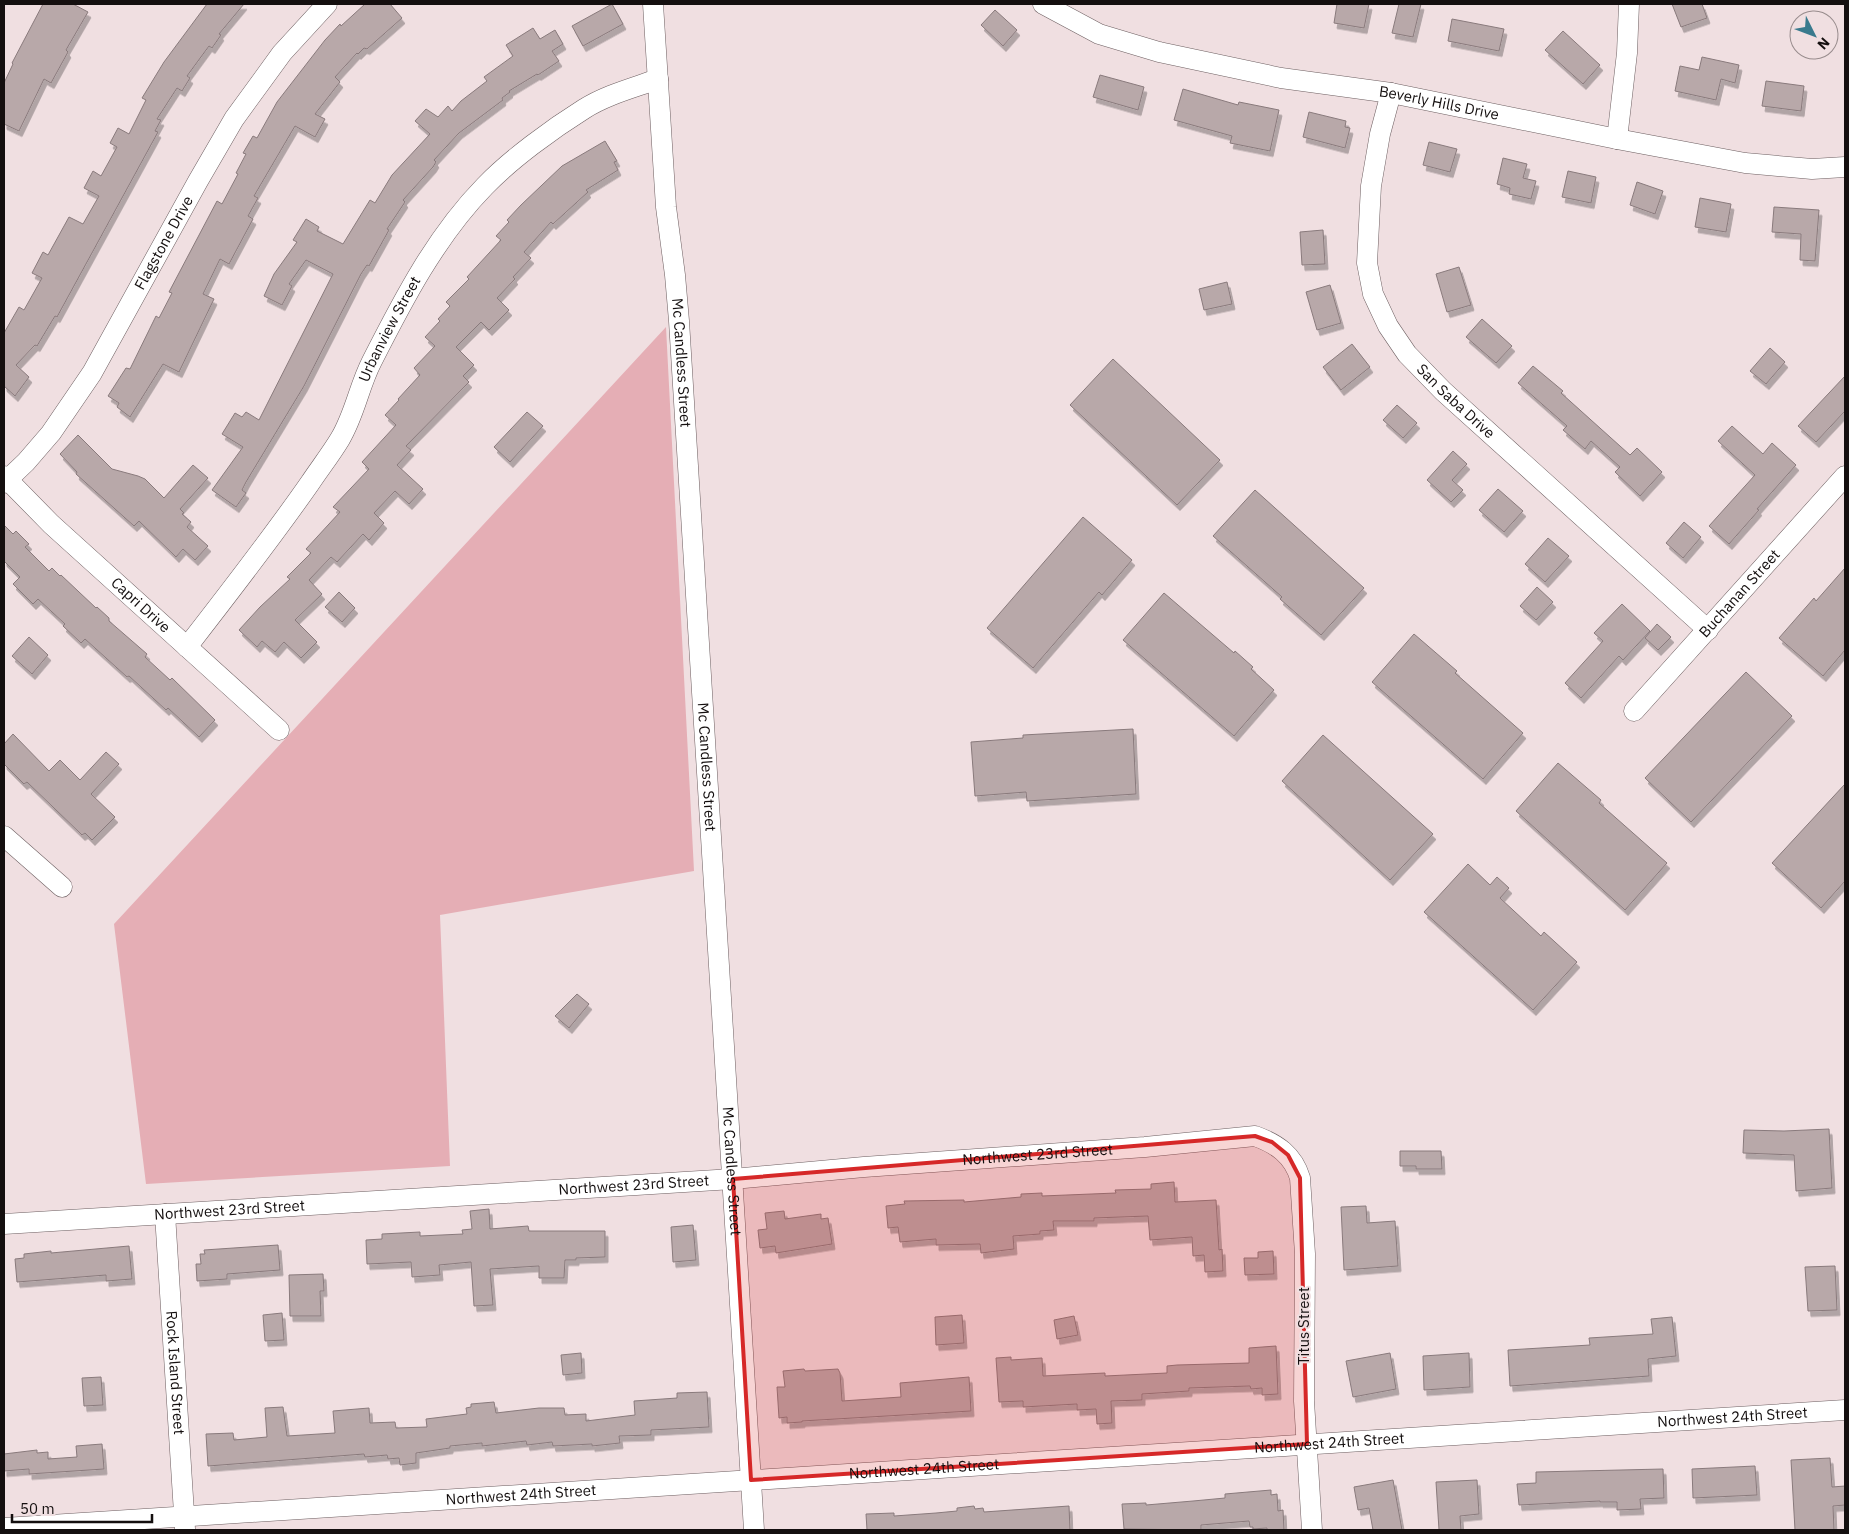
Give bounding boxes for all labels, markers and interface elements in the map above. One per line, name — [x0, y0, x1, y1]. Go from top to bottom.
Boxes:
north arrow — [1789, 10, 1839, 60]
text: N — [1814, 34, 1834, 53]
street label: Beverly Hills Drive — [1378, 81, 1501, 124]
street label: Flagstone Drive — [130, 192, 197, 293]
street label: Urbanview Street — [354, 273, 424, 384]
street label: Mc Candless Street — [668, 297, 696, 428]
street label: San Saba Drive — [1413, 360, 1499, 442]
street label: Buchanan Street — [1695, 545, 1784, 641]
street label: Capri Drive — [107, 573, 175, 636]
street label: Mc Candless Street — [694, 702, 721, 832]
street label: Mc Candless Street — [719, 1106, 746, 1236]
street label: Northwest 23rd Street — [962, 1139, 1114, 1169]
street label: Northwest 23rd Street — [558, 1170, 710, 1199]
street label: Northwest 23rd Street — [154, 1195, 305, 1224]
street label: Titus Street — [1294, 1287, 1313, 1365]
street label: Rock Island Street — [162, 1310, 189, 1435]
street label: Northwest 24th Street — [1657, 1402, 1808, 1431]
street label: Northwest 24th Street — [1253, 1428, 1405, 1457]
street label: Northwest 24th Street — [848, 1454, 1000, 1483]
street label: Northwest 24th Street — [445, 1480, 597, 1509]
scale bar — [12, 1492, 152, 1524]
text: 50 m — [20, 1499, 55, 1518]

